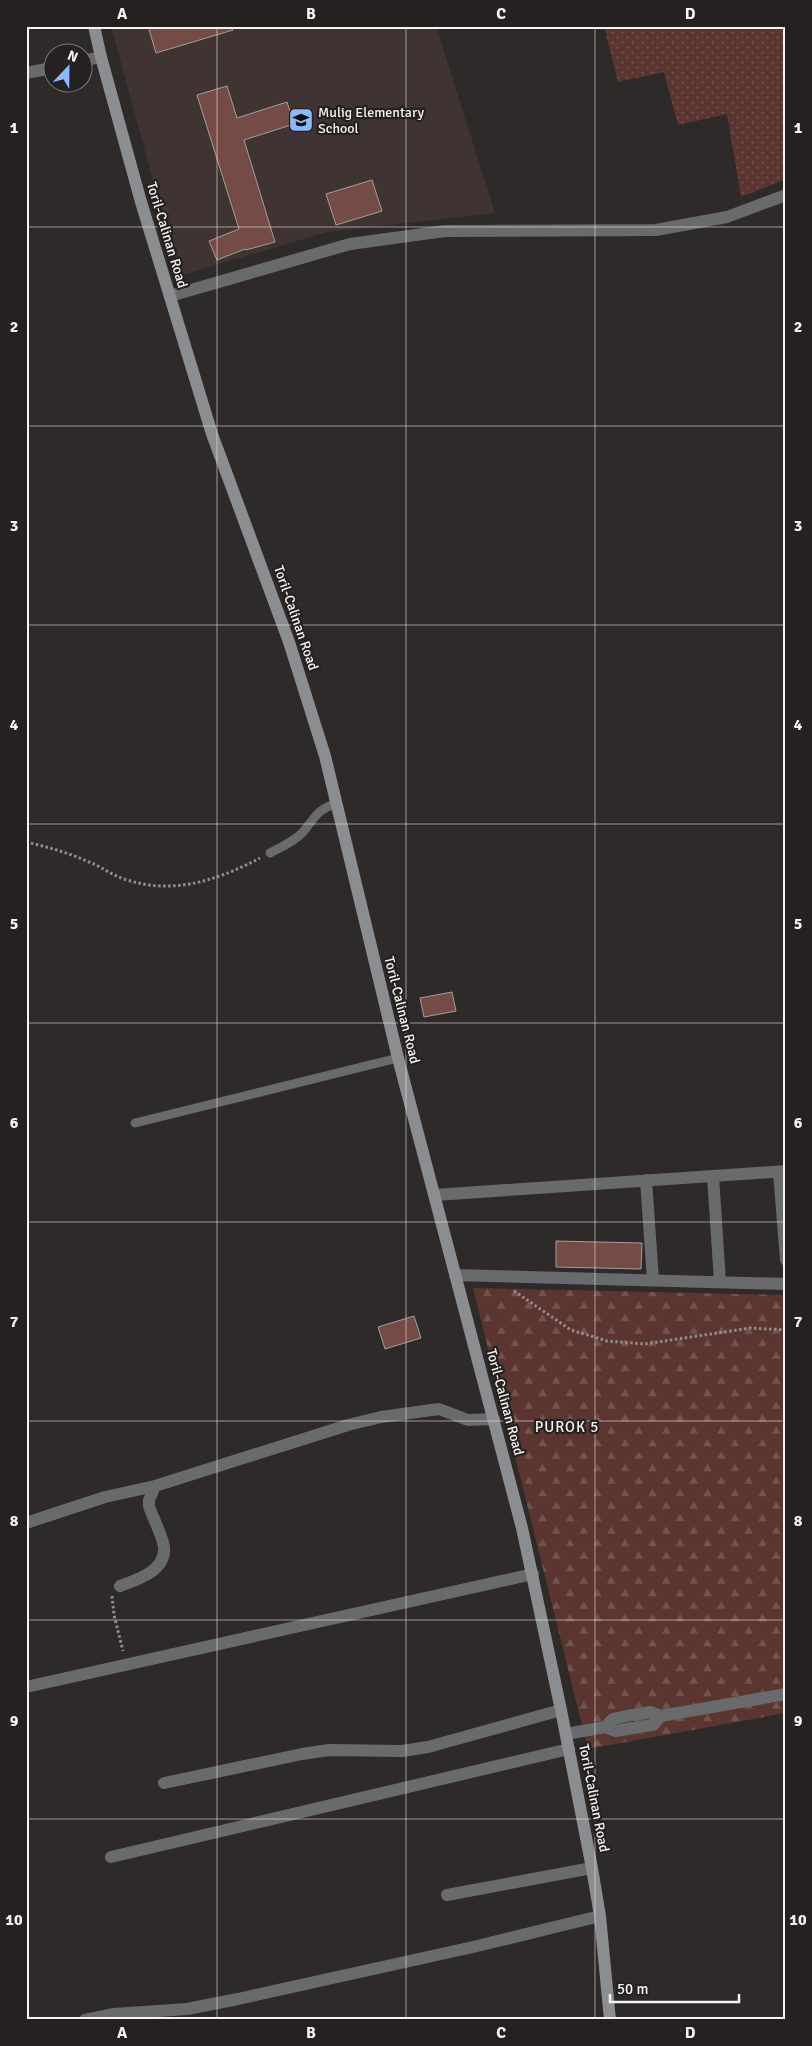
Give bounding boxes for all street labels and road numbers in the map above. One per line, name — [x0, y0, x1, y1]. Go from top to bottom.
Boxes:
street label: Toril-Calinan Road — [143, 180, 191, 290]
street label: Toril-Calinan Road — [270, 563, 322, 673]
street label: Toril-Calinan Road — [380, 955, 424, 1065]
street label: Toril-Calinan Road — [483, 1347, 527, 1457]
street label: Toril-Calinan Road — [575, 1742, 613, 1854]

